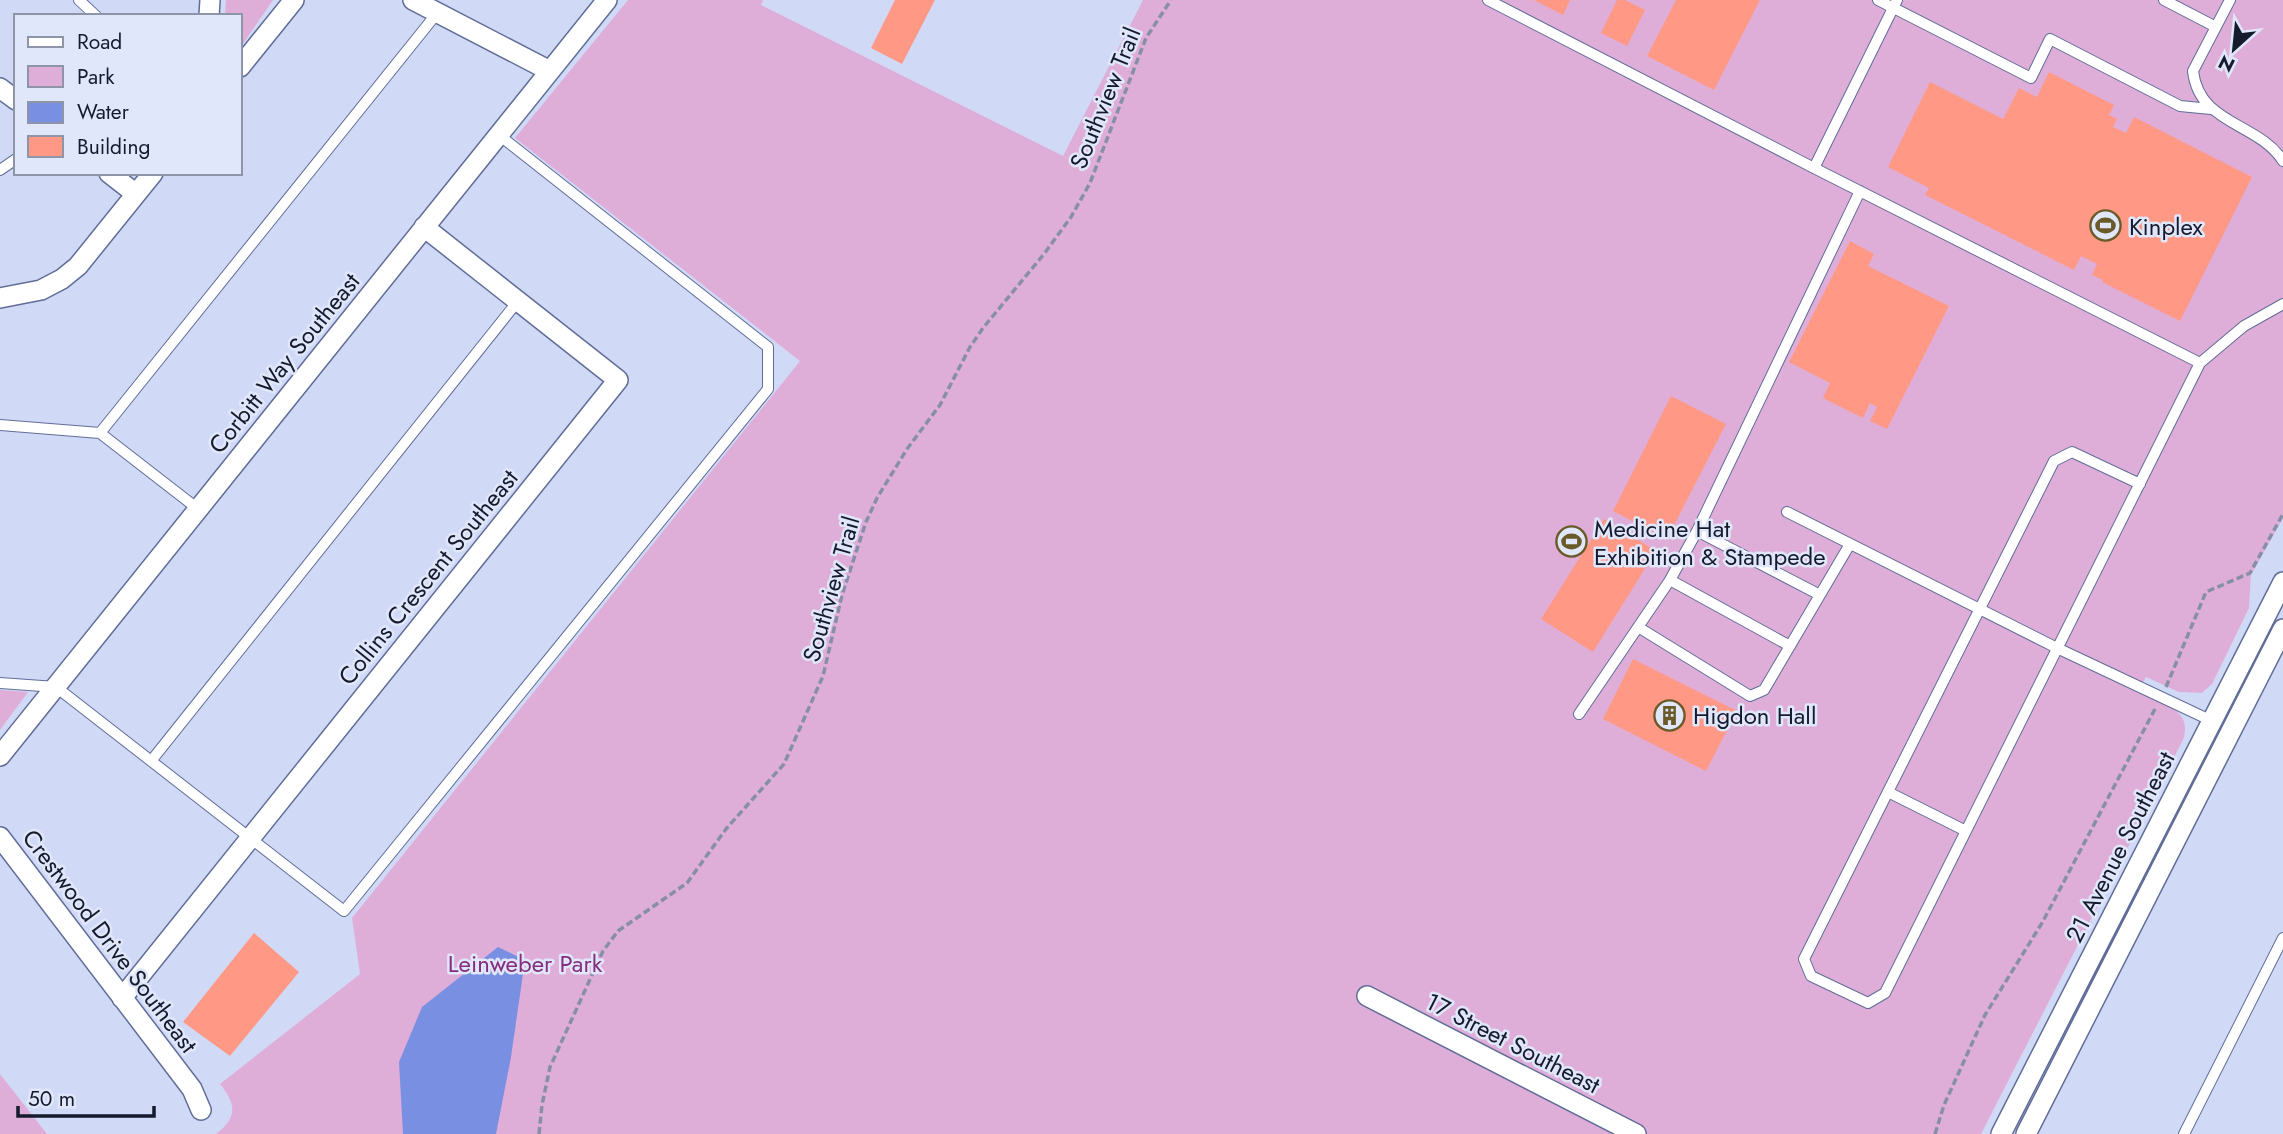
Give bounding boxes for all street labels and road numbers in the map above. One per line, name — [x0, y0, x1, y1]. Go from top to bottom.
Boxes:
street label: Southview Trail — [1061, 22, 1149, 174]
street label: Corbitt Way Southeast — [200, 265, 368, 461]
street label: Collins Crescent Southeast — [330, 461, 526, 692]
street label: Southview Trail — [793, 512, 869, 666]
street label: 21 Avenue Southeast — [2057, 745, 2183, 949]
street label: Crestwood Drive Southeast — [14, 822, 206, 1060]
street label: 17 Street Southeast — [1420, 984, 1607, 1102]

